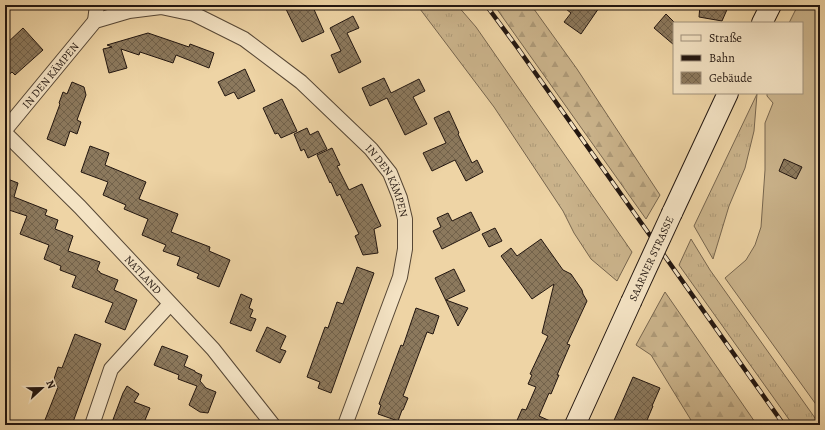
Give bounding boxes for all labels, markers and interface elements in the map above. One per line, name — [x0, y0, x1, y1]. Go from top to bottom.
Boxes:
legend — [673, 22, 803, 94]
text: Straße — [709, 30, 742, 46]
street label: IN DEN KÄMPEN — [18, 39, 82, 111]
text: Bahn — [709, 50, 735, 66]
text: Gebäude — [709, 70, 752, 86]
street label: IN DEN KÄMPEN — [362, 140, 412, 219]
street label: SAARNER STRASSE — [625, 213, 677, 303]
street label: NATLAND — [121, 252, 165, 297]
north arrow — [22, 368, 62, 408]
text: N — [42, 378, 59, 391]

